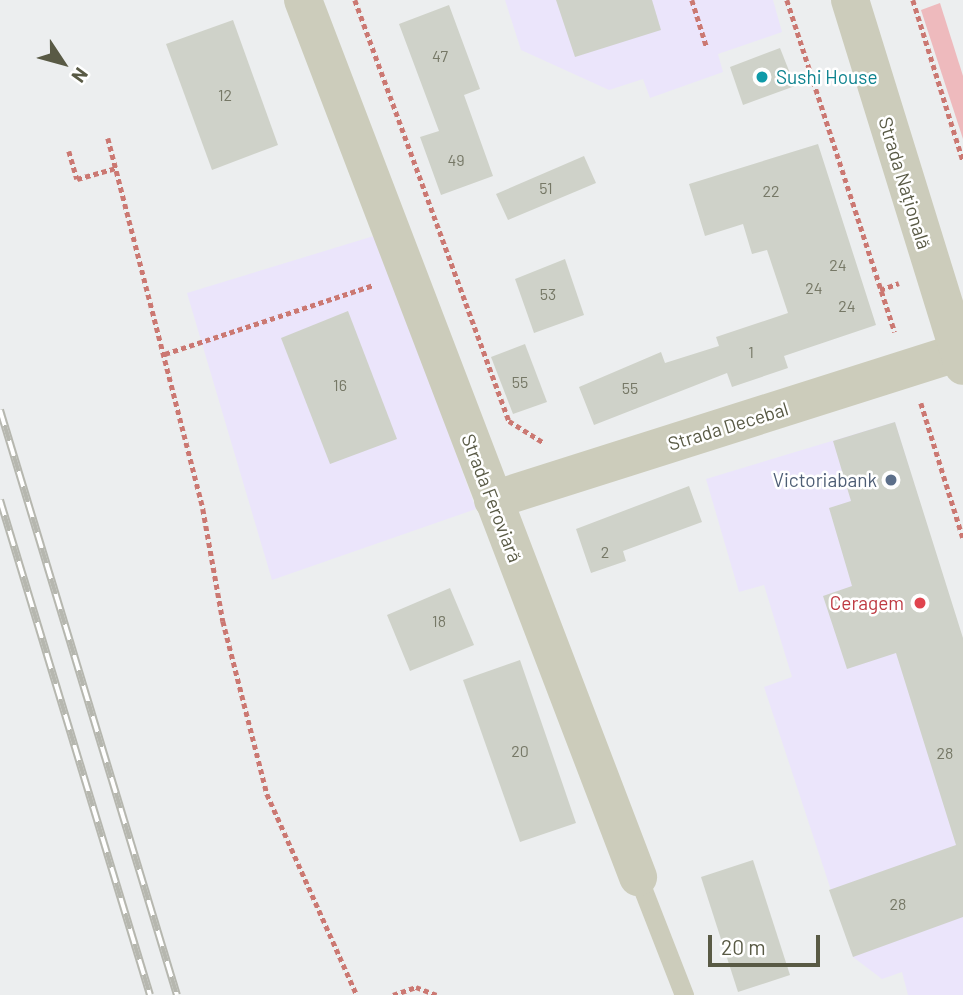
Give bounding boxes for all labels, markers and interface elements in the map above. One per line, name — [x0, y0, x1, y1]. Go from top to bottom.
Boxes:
north arrow — [28, 28, 98, 98]
house number: 47 — [432, 46, 448, 66]
text: N — [67, 64, 93, 88]
place label: Sushi House — [776, 66, 878, 88]
marker: Sushi House — [754, 69, 770, 85]
house number: 12 — [218, 85, 232, 105]
street label: Strada Națională — [874, 114, 936, 252]
house number: 49 — [447, 150, 465, 170]
house number: 51 — [539, 178, 553, 198]
house number: 22 — [762, 181, 780, 201]
house number: 24 — [829, 255, 847, 275]
house number: 24 — [805, 278, 823, 298]
house number: 53 — [540, 284, 556, 304]
house number: 24 — [838, 296, 856, 316]
house number: 1 — [748, 342, 754, 362]
house number: 55 — [512, 372, 528, 392]
house number: 16 — [333, 375, 347, 395]
house number: 55 — [622, 378, 638, 398]
street label: Strada Decebal — [665, 397, 791, 455]
street label: Strada Feroviară — [457, 431, 527, 565]
place label: Victoriabank — [773, 469, 877, 491]
marker: Victoriabank — [883, 472, 899, 488]
house number: 2 — [601, 542, 609, 562]
place label: Ceragem — [830, 592, 904, 614]
marker: Ceragem — [910, 593, 930, 613]
house number: 18 — [432, 611, 446, 631]
house number: 20 — [511, 741, 529, 761]
house number: 28 — [937, 743, 953, 763]
house number: 28 — [890, 894, 906, 914]
scale bar — [711, 922, 823, 966]
text: 20 m — [721, 934, 766, 959]

